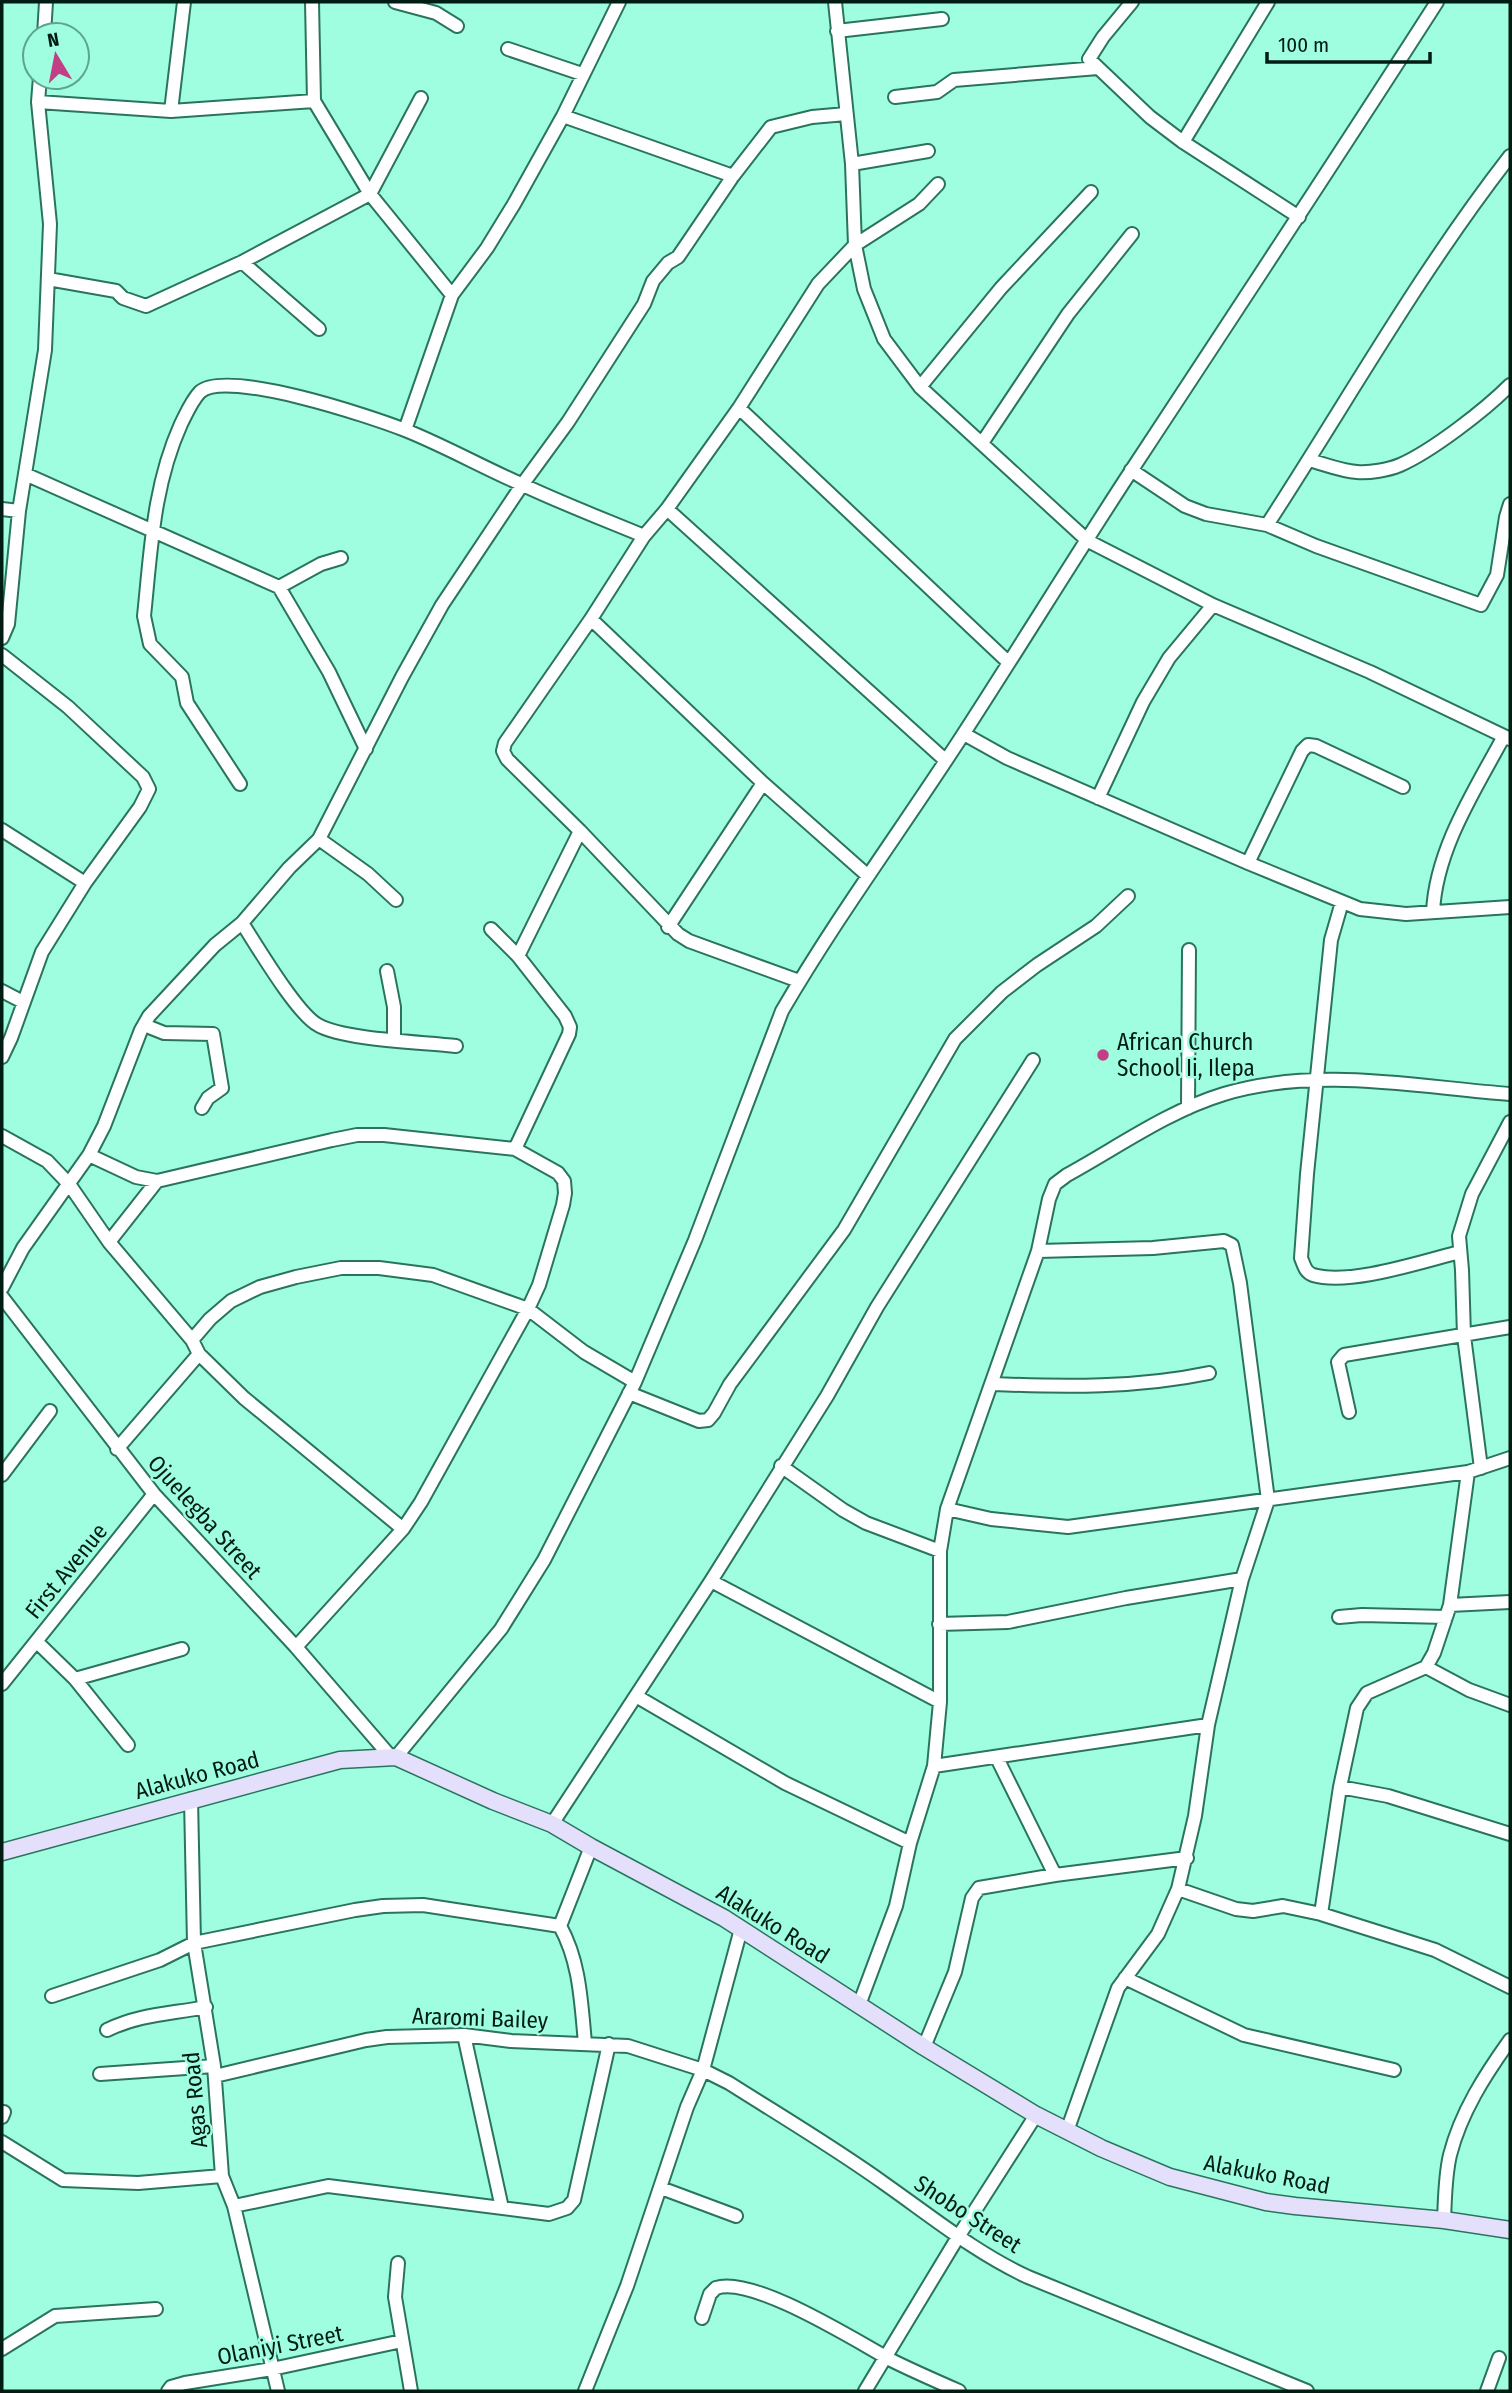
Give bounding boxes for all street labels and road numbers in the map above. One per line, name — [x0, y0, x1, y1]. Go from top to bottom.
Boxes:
street label: Ojuelegba Street — [142, 1449, 268, 1585]
street label: First Avenue — [19, 1518, 113, 1624]
street label: Alakuko Road — [132, 1745, 262, 1805]
street label: Alakuko Road — [711, 1878, 835, 1970]
street label: Araromi Bailey — [411, 2002, 549, 2034]
street label: Agas Road — [177, 2051, 213, 2149]
street label: Alakuko Road — [1202, 2148, 1332, 2200]
street label: Shobo Street — [909, 2169, 1027, 2259]
street label: Olaniyi Street — [215, 2319, 346, 2371]

